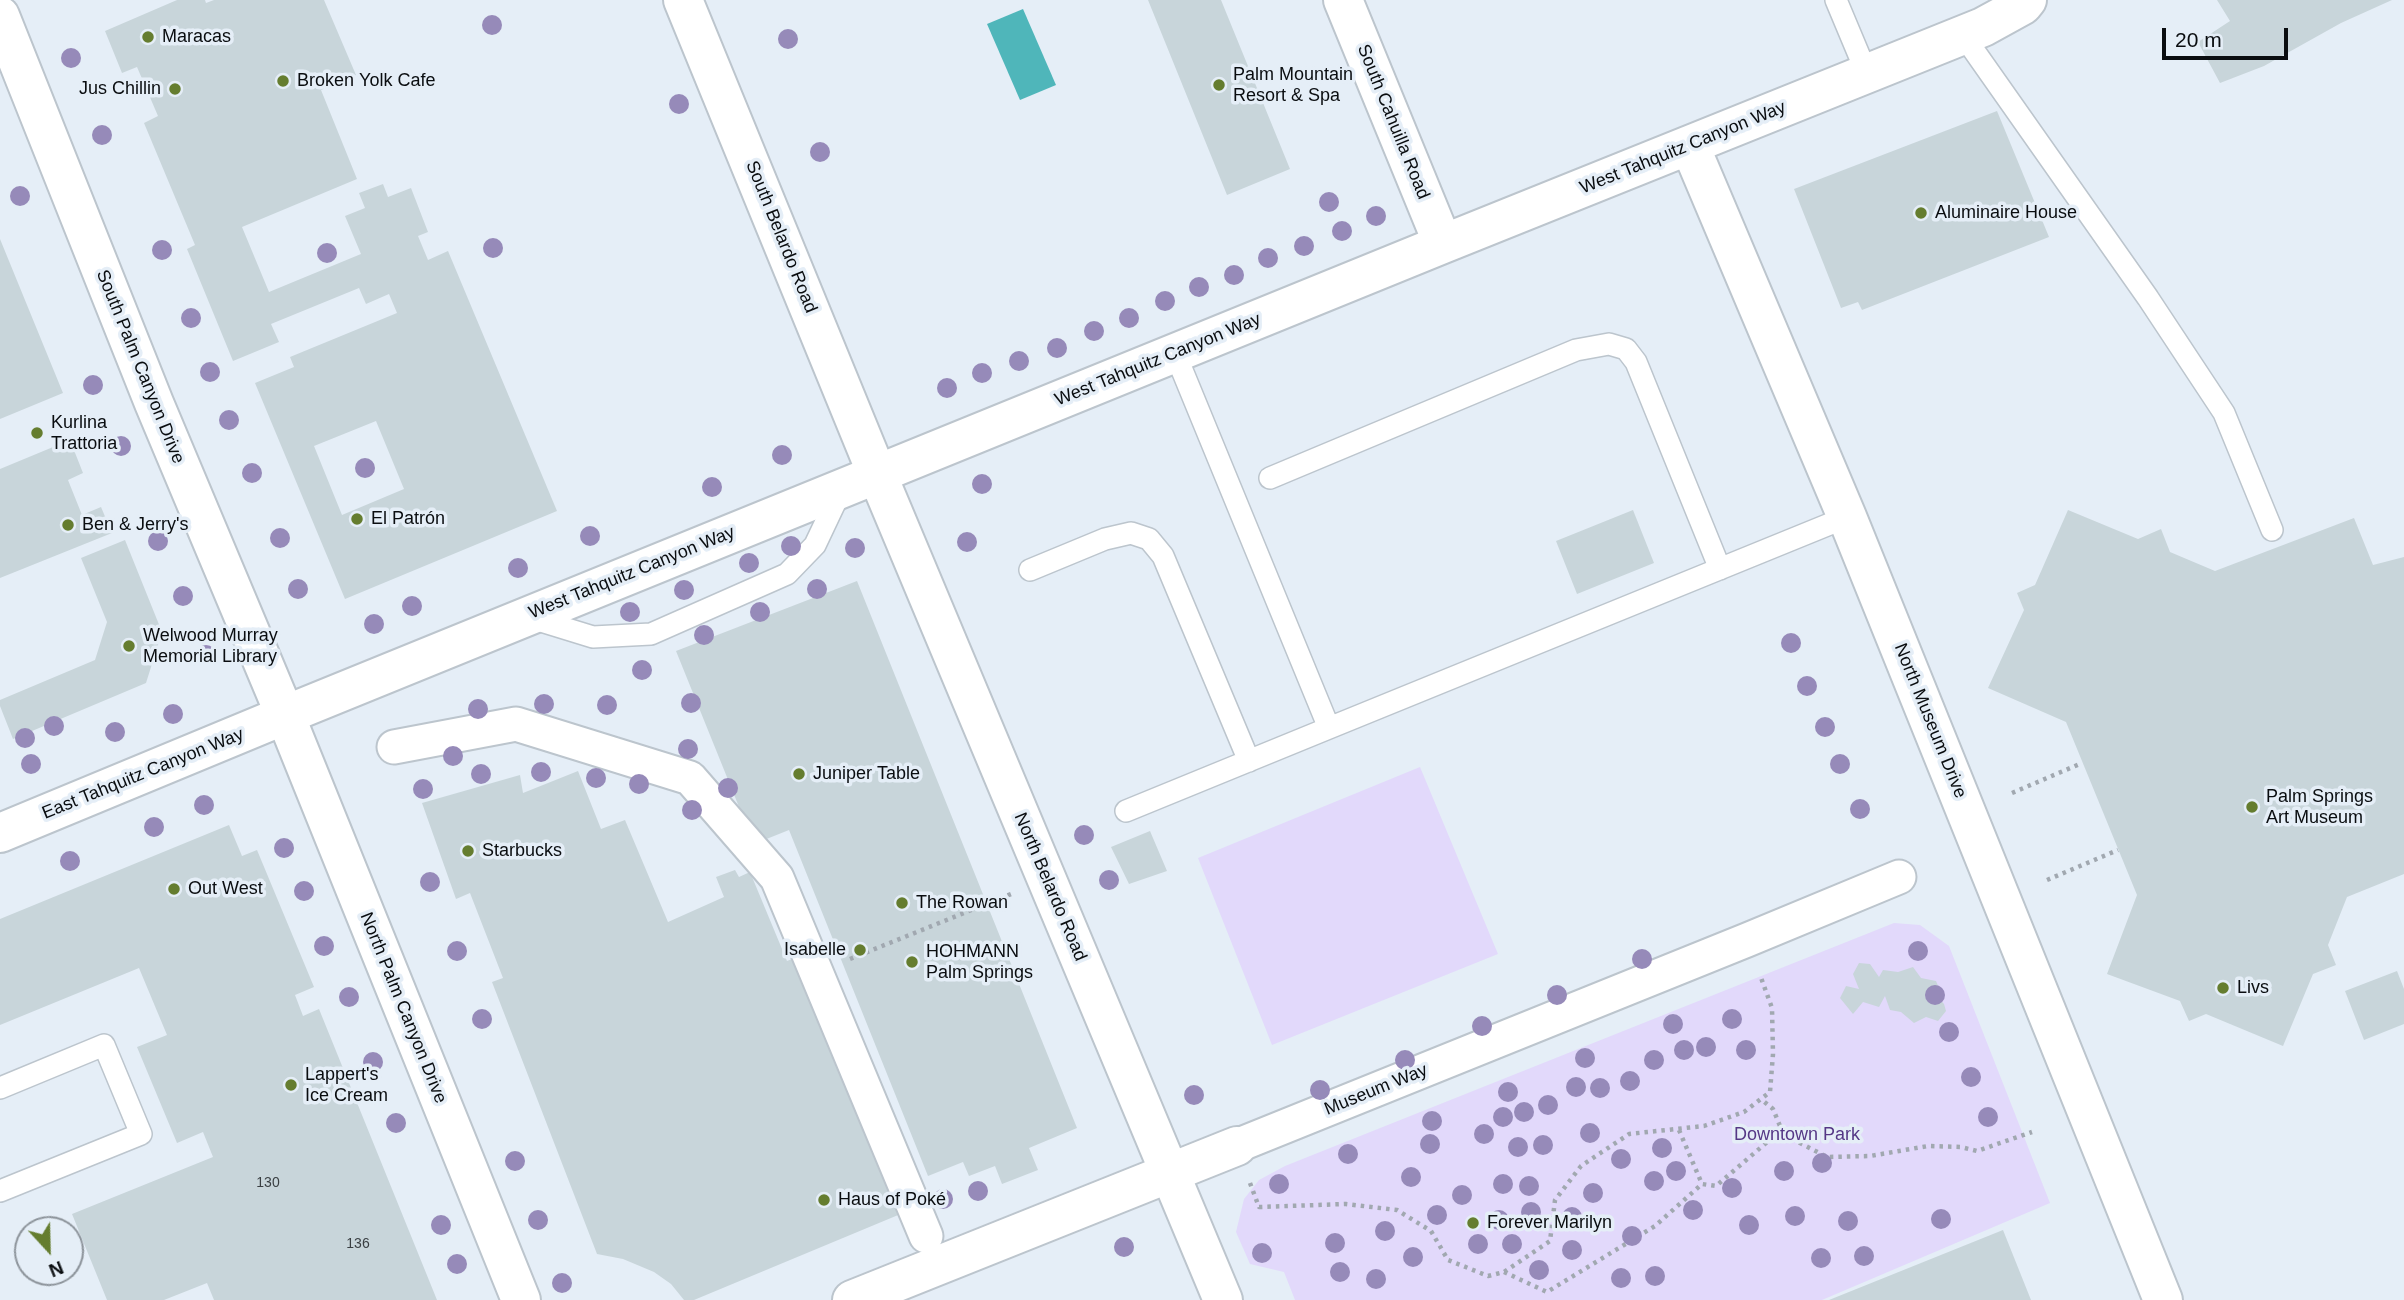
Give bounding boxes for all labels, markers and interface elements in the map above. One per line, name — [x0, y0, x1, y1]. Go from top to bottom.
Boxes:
scale bar — [2166, 14, 2292, 58]
place label: Maracas — [162, 26, 231, 48]
text: 20 m — [2175, 28, 2222, 51]
marker: Maracas — [140, 29, 156, 45]
street label: South Cahuilla Road — [1352, 41, 1434, 203]
place label: Palm Mountain Resort & Spa — [1233, 64, 1353, 106]
place label: Broken Yolk Cafe — [297, 70, 435, 92]
marker: Broken Yolk Cafe — [275, 73, 291, 89]
marker: Palm Mountain Resort & Spa — [1211, 77, 1227, 93]
place label: Jus Chillin — [79, 78, 161, 100]
marker: Jus Chillin — [167, 81, 183, 97]
street label: West Tahquitz Canyon Way — [1577, 97, 1789, 199]
street label: South Belardo Road — [741, 158, 821, 316]
place label: Aluminaire House — [1935, 202, 2077, 224]
marker: Aluminaire House — [1913, 205, 1929, 221]
street label: South Palm Canyon Drive — [91, 267, 189, 467]
street label: West Tahquitz Canyon Way — [1052, 309, 1264, 411]
place label: Kurlina Trattoria — [51, 412, 117, 454]
marker: Kurlina Trattoria — [29, 425, 45, 441]
place label: El Patrón — [371, 508, 445, 530]
marker: El Patrón — [349, 511, 365, 527]
place label: Ben & Jerry's — [82, 514, 188, 536]
marker: Ben & Jerry's — [60, 517, 76, 533]
street label: West Tahquitz Canyon Way — [526, 522, 738, 624]
place label: Welwood Murray Memorial Library — [143, 625, 278, 668]
marker: Welwood Murray Memorial Library — [121, 638, 137, 654]
street label: North Museum Drive — [1889, 640, 1971, 802]
street label: East Tahquitz Canyon Way — [39, 724, 247, 824]
place label: Juniper Table — [813, 763, 920, 785]
marker: Juniper Table — [791, 766, 807, 782]
place label: Palm Springs Art Museum — [2266, 786, 2373, 828]
marker: Palm Springs Art Museum — [2244, 799, 2260, 815]
street label: North Belardo Road — [1009, 810, 1091, 964]
place label: Starbucks — [482, 840, 562, 862]
marker: Starbucks — [460, 843, 476, 859]
place label: Out West — [188, 878, 263, 900]
marker: Out West — [166, 881, 182, 897]
place label: The Rowan — [916, 892, 1008, 914]
marker: The Rowan — [894, 895, 910, 911]
street label: North Palm Canyon Drive — [355, 909, 451, 1107]
place label: Isabelle — [784, 939, 846, 961]
place label: HOHMANN Palm Springs — [926, 941, 1033, 984]
marker: Isabelle — [852, 942, 868, 958]
marker: HOHMANN Palm Springs — [904, 954, 920, 970]
place label: Livs — [2237, 977, 2269, 999]
marker: Livs — [2215, 980, 2231, 996]
street label: Museum Way — [1321, 1060, 1431, 1120]
place label: Lappert's Ice Cream — [305, 1064, 388, 1106]
marker: Lappert's Ice Cream — [283, 1077, 299, 1093]
park label: Downtown Park — [1734, 1124, 1860, 1146]
house number: 130 — [256, 1175, 280, 1191]
place label: Haus of Poké — [838, 1189, 946, 1211]
marker: Haus of Poké — [816, 1192, 832, 1208]
place label: Forever Marilyn — [1487, 1212, 1612, 1234]
marker: Forever Marilyn — [1465, 1215, 1481, 1231]
north arrow — [14, 1216, 84, 1286]
house number: 136 — [346, 1236, 370, 1252]
text: N — [46, 1257, 67, 1281]

